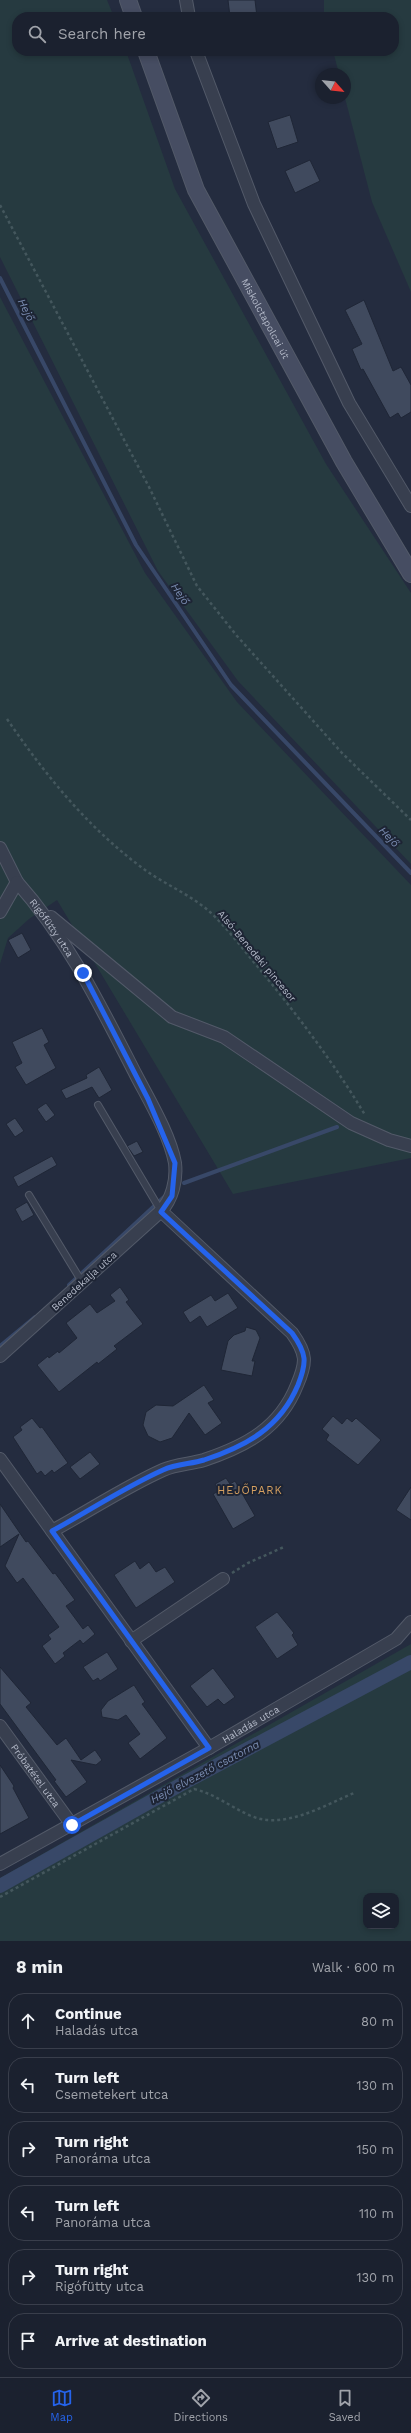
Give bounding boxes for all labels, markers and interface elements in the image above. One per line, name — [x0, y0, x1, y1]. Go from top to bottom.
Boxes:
search box — [12, 12, 399, 56]
icon: search — [26, 23, 48, 45]
text: Search here — [58, 25, 146, 43]
north arrow — [315, 68, 351, 104]
street label: Miskolctapolcai út — [240, 276, 293, 361]
water label: Hejő — [15, 297, 37, 324]
water label: Hejő — [168, 581, 192, 608]
water label: Hejő — [376, 824, 402, 850]
street label: Rigófütty utca — [28, 896, 76, 959]
street label: Alsó-Benedeki pincesor — [216, 908, 298, 1004]
route end — [74, 964, 92, 982]
street label: Benedekalja utca — [49, 1249, 119, 1313]
district label: HEJŐPARK — [217, 1483, 283, 1497]
street label: Haladás utca — [220, 1703, 281, 1745]
water label: Hejő elvezető csatorna — [148, 1738, 262, 1806]
street label: Próbatétel utca — [9, 1742, 63, 1809]
route start — [63, 1816, 81, 1834]
map controls — [363, 1893, 399, 1929]
button: layers — [363, 1893, 399, 1929]
text: 8 min — [16, 1957, 63, 1977]
text: Walk · 600 m — [312, 1960, 395, 1975]
text: Continue — [55, 2005, 122, 2023]
icon: ahead — [17, 2010, 39, 2032]
text: 80 m — [361, 2014, 394, 2029]
text: Haladás utca — [55, 2023, 138, 2038]
text: Turn left — [55, 2069, 119, 2087]
icon: left — [17, 2074, 39, 2096]
text: 130 m — [356, 2078, 394, 2093]
text: Csemetekert utca — [55, 2087, 168, 2102]
text: Turn right — [55, 2133, 128, 2151]
icon: right — [17, 2138, 39, 2160]
text: 150 m — [356, 2142, 394, 2157]
text: Panoráma utca — [55, 2151, 151, 2166]
text: Turn left — [55, 2197, 119, 2215]
icon: left — [17, 2202, 39, 2224]
text: 110 m — [359, 2206, 394, 2221]
text: Panoráma utca — [55, 2215, 151, 2230]
text: Turn right — [55, 2261, 128, 2279]
icon: right — [17, 2266, 39, 2288]
text: 130 m — [356, 2270, 394, 2285]
text: Rigófütty utca — [55, 2279, 144, 2294]
icon: arrive — [17, 2330, 39, 2352]
text: Arrive at destination — [55, 2332, 207, 2350]
tab: Map — [50, 2387, 73, 2424]
tab: Directions — [174, 2387, 228, 2424]
tab: Saved — [329, 2387, 361, 2424]

